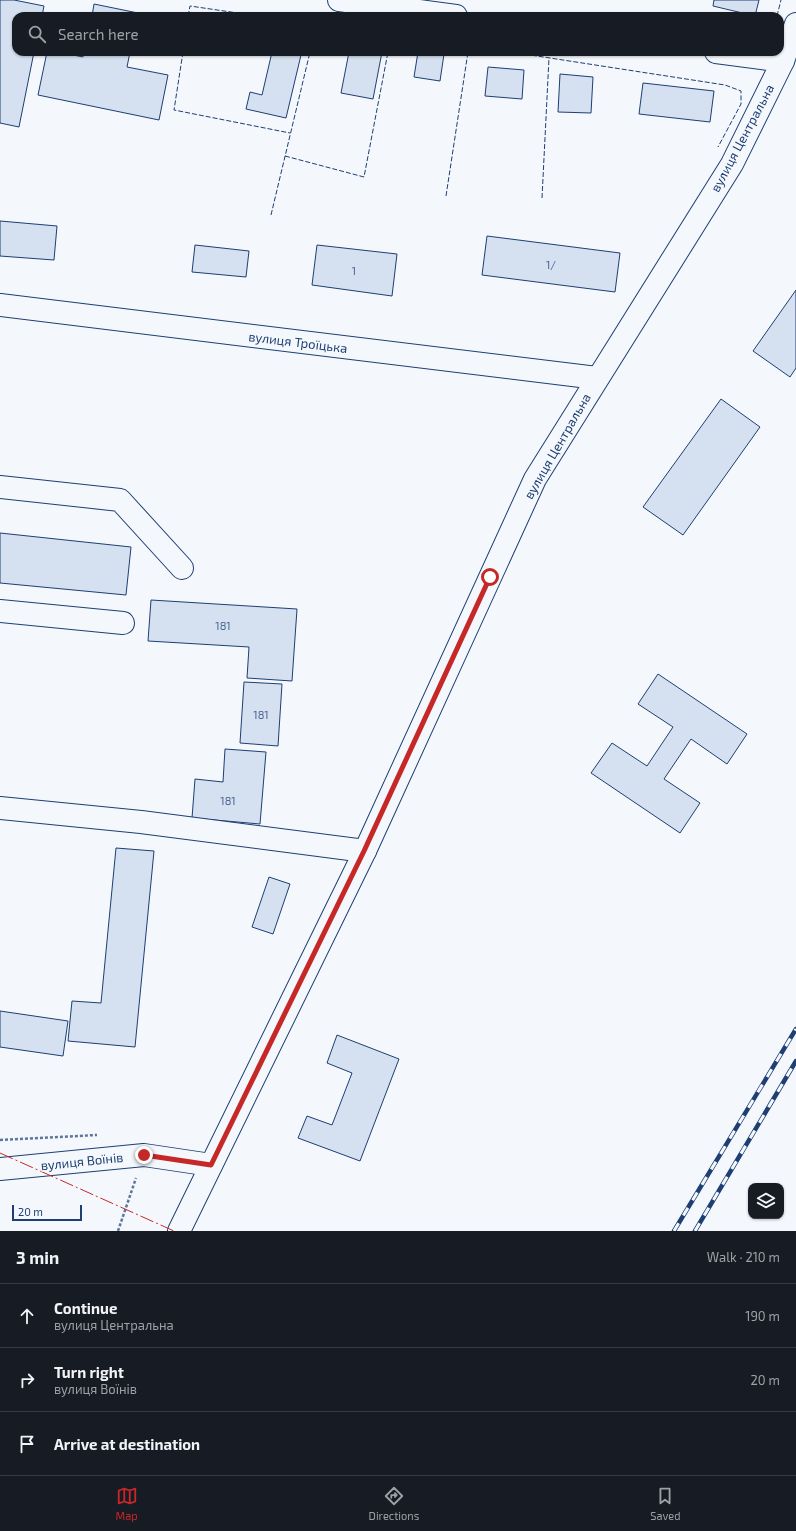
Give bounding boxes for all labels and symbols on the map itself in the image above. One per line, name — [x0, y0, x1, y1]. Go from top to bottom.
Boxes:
street label: вулиця Центральна — [707, 81, 777, 195]
house number: 1/ — [546, 258, 556, 271]
house number: 1 — [352, 264, 356, 277]
street label: вулиця Троїцька — [248, 328, 348, 356]
street label: вулиця Центральна — [520, 390, 594, 502]
route start — [481, 568, 499, 586]
house number: 181 — [215, 619, 231, 632]
house number: 181 — [253, 708, 269, 721]
house number: 181 — [220, 794, 236, 807]
route end — [135, 1146, 153, 1164]
street label: вулиця Воїнів — [40, 1149, 124, 1173]
scale bar — [12, 1203, 82, 1222]

